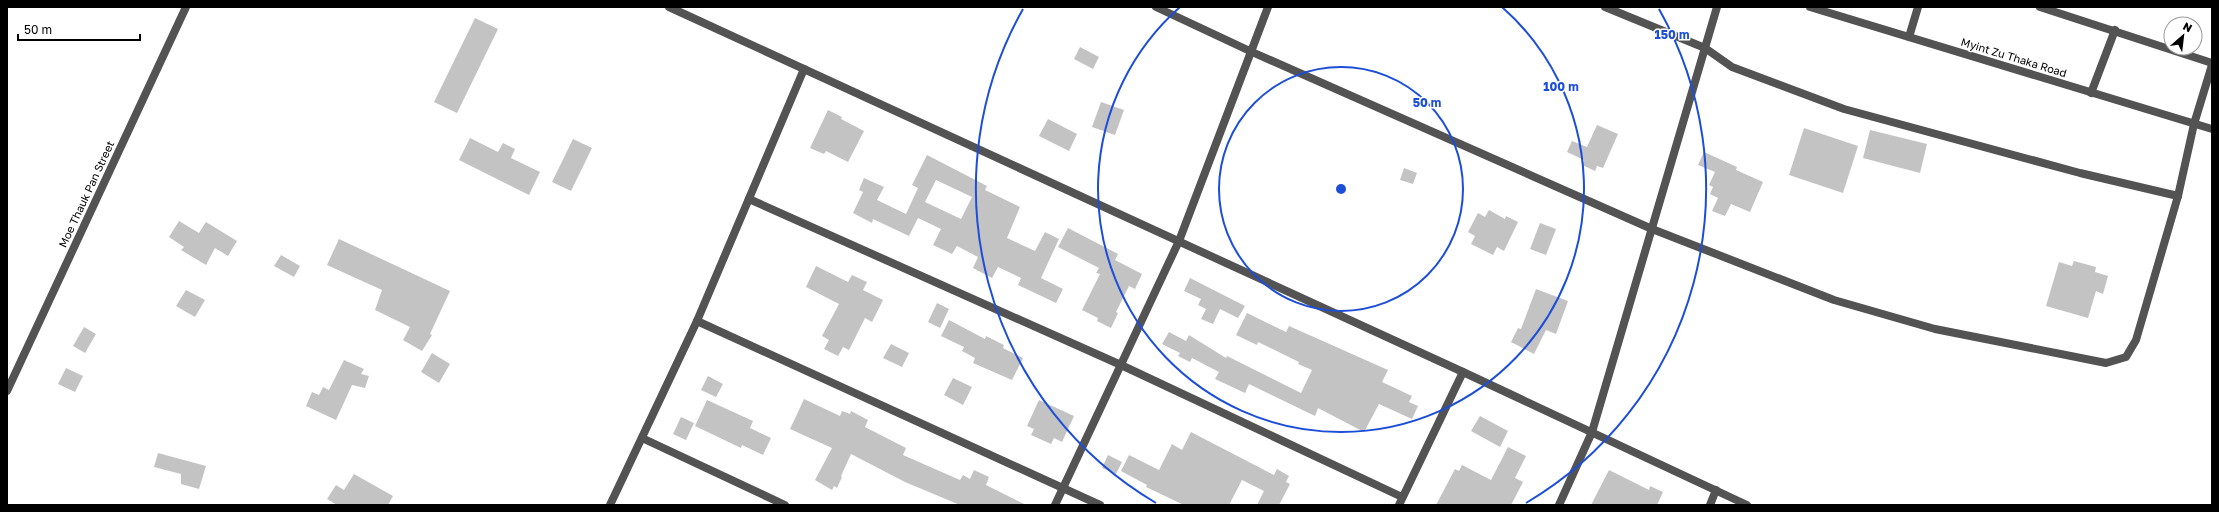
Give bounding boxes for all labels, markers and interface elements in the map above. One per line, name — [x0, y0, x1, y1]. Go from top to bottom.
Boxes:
scale bar — [18, 16, 140, 42]
north arrow — [2163, 16, 2203, 56]
text: N — [2181, 19, 2195, 34]
text: 50 m — [24, 22, 52, 37]
text: 150 m — [1655, 27, 1689, 42]
street label: Myint Zu Thaka Road — [1960, 35, 2068, 79]
text: 100 m — [1543, 79, 1579, 94]
text: 50 m — [1413, 95, 1441, 110]
street label: Moe Thauk Pan Street — [56, 139, 116, 249]
centre of rings — [1334, 182, 1348, 196]

